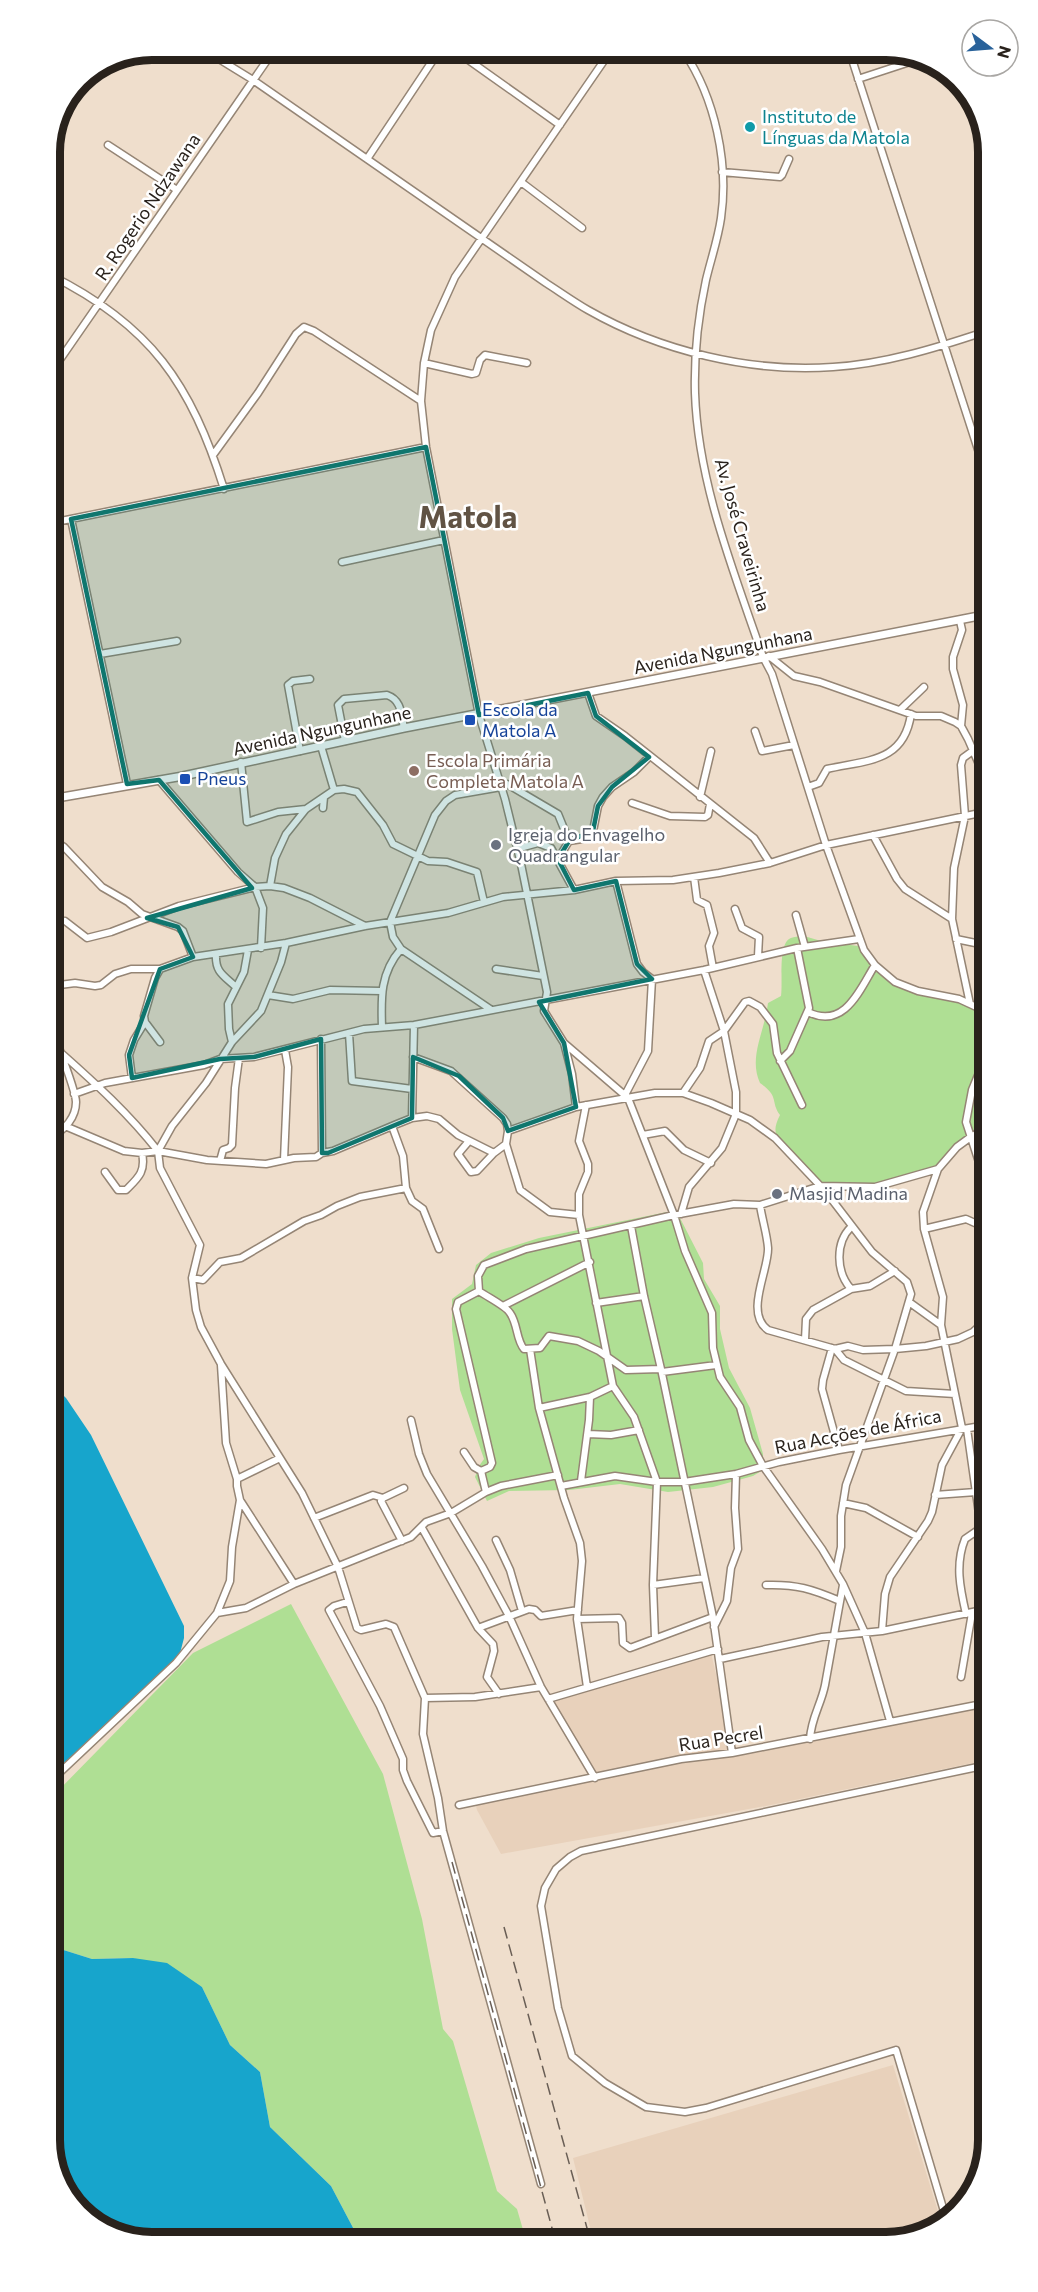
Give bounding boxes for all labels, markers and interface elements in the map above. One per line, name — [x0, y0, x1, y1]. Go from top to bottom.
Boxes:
north arrow — [960, 18, 1020, 78]
text: N — [994, 44, 1016, 61]
place label: Instituto de Línguas da Matola — [762, 105, 910, 148]
marker: Instituto de Línguas da Matola — [743, 120, 757, 134]
street label: R. Rogerio Ndzawana — [90, 129, 205, 284]
street label: Av. José Craveirinha — [711, 456, 775, 614]
district label: Matola — [419, 497, 517, 534]
street label: Avenida Ngungunhana — [632, 622, 814, 678]
place label: Escola da Matola A — [482, 698, 558, 741]
street label: Avenida Ngungunhane — [231, 700, 413, 760]
marker: Escola da Matola A — [463, 713, 477, 727]
place label: Escola Primária Completa Matola A — [426, 749, 584, 792]
marker: Escola Primária Completa Matola A — [407, 764, 421, 778]
place label: Pneus — [197, 767, 246, 789]
marker: Pneus — [178, 772, 192, 786]
place label: Igreja do Envagelho Quadrangular — [508, 823, 665, 866]
marker: Igreja do Envagelho Quadrangular — [489, 838, 503, 852]
place label: Masjid Madina — [789, 1182, 908, 1204]
marker: Masjid Madina — [770, 1187, 784, 1201]
street label: Rua Acções de África — [773, 1404, 943, 1458]
street label: Rua Pecrel — [677, 1720, 765, 1756]

